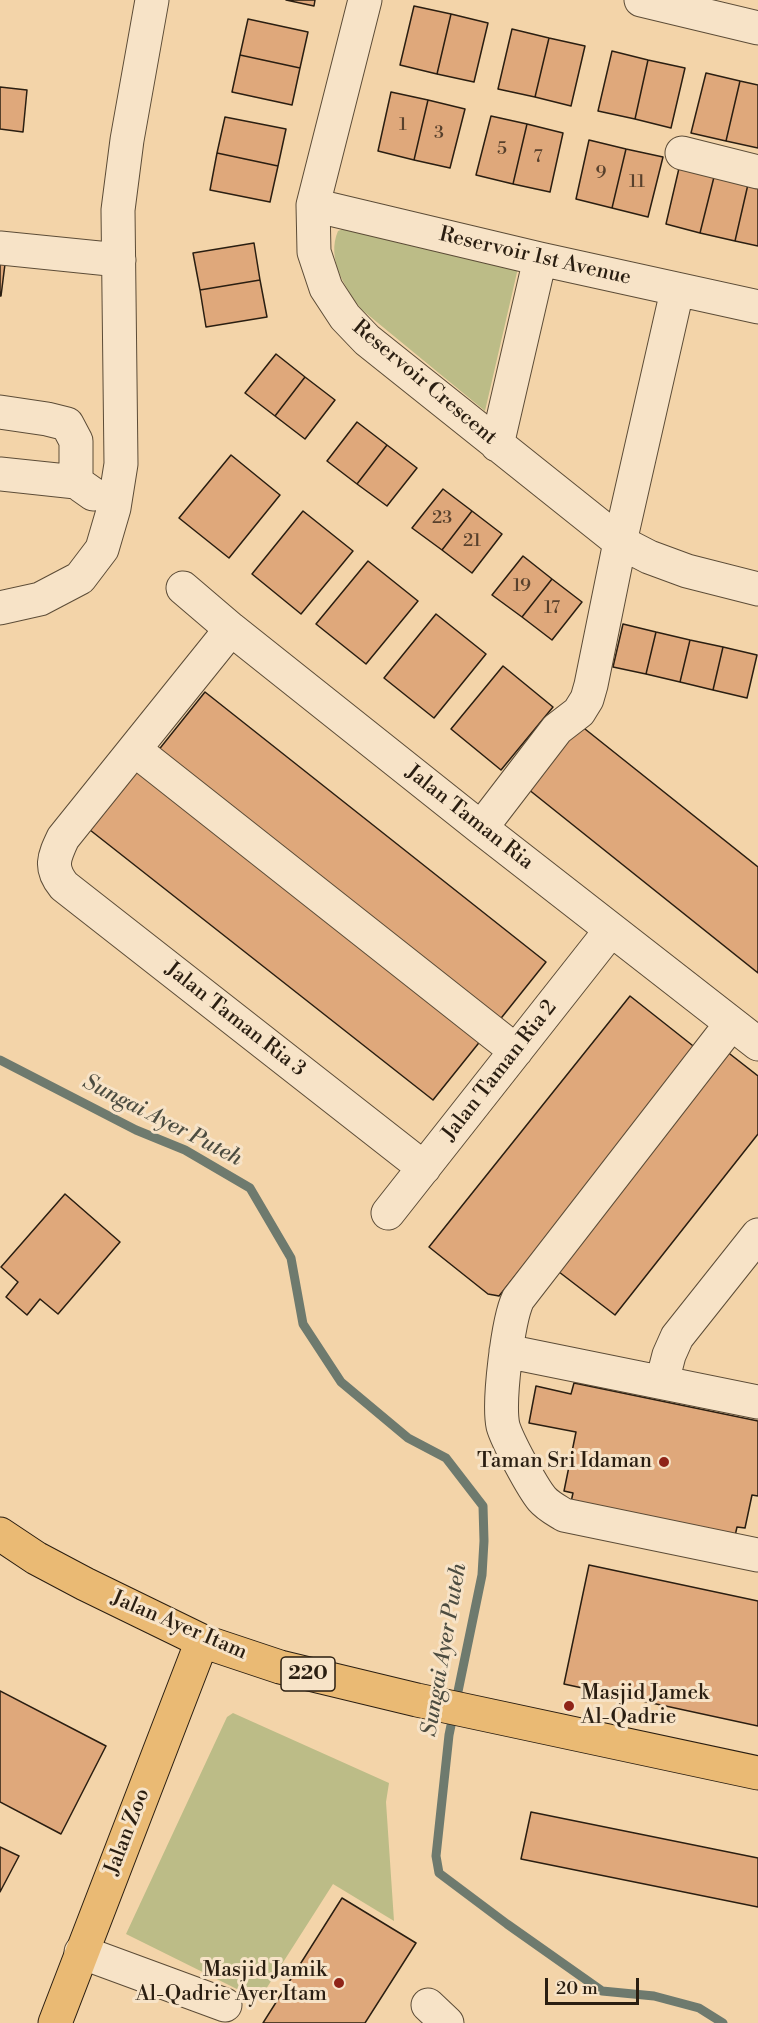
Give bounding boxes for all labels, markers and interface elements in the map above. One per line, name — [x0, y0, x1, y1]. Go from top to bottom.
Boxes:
house number: 1 — [399, 115, 407, 137]
house number: 3 — [434, 123, 444, 145]
house number: 5 — [497, 139, 507, 161]
house number: 7 — [533, 147, 543, 169]
house number: 9 — [596, 163, 606, 185]
house number: 11 — [629, 172, 645, 194]
street label: Reservoir 1st Avenue — [437, 223, 633, 291]
street label: Reservoir Crescent — [347, 315, 501, 451]
house number: 23 — [432, 508, 452, 530]
house number: 21 — [463, 531, 481, 553]
house number: 19 — [513, 576, 531, 598]
house number: 17 — [544, 598, 560, 620]
street label: Jalan Taman Ria — [400, 760, 538, 876]
street label: Jalan Taman Ria 3 — [160, 957, 310, 1083]
street label: Jalan Taman Ria 2 — [437, 996, 563, 1146]
water label: Sungai Ayer Puteh — [78, 1069, 246, 1173]
place label: Taman Sri Idaman — [477, 1449, 652, 1475]
marker: Taman Sri Idaman — [657, 1455, 671, 1469]
water label: Sungai Ayer Puteh — [417, 1561, 473, 1739]
street label: Jalan Ayer Itam — [107, 1586, 251, 1666]
road number: 220 — [281, 1657, 335, 1691]
place label: Masjid Jamek Al-Qadrie — [581, 1681, 709, 1731]
marker: Masjid Jamek Al-Qadrie — [562, 1699, 576, 1713]
street label: Jalan Zoo — [100, 1785, 156, 1879]
place label: Masjid Jamik Al-Qadrie Ayer Itam — [135, 1958, 327, 2008]
scale bar — [548, 1966, 642, 2004]
marker: Masjid Jamik Al-Qadrie Ayer Itam — [332, 1976, 346, 1990]
text: 20 m — [556, 1977, 598, 2000]

